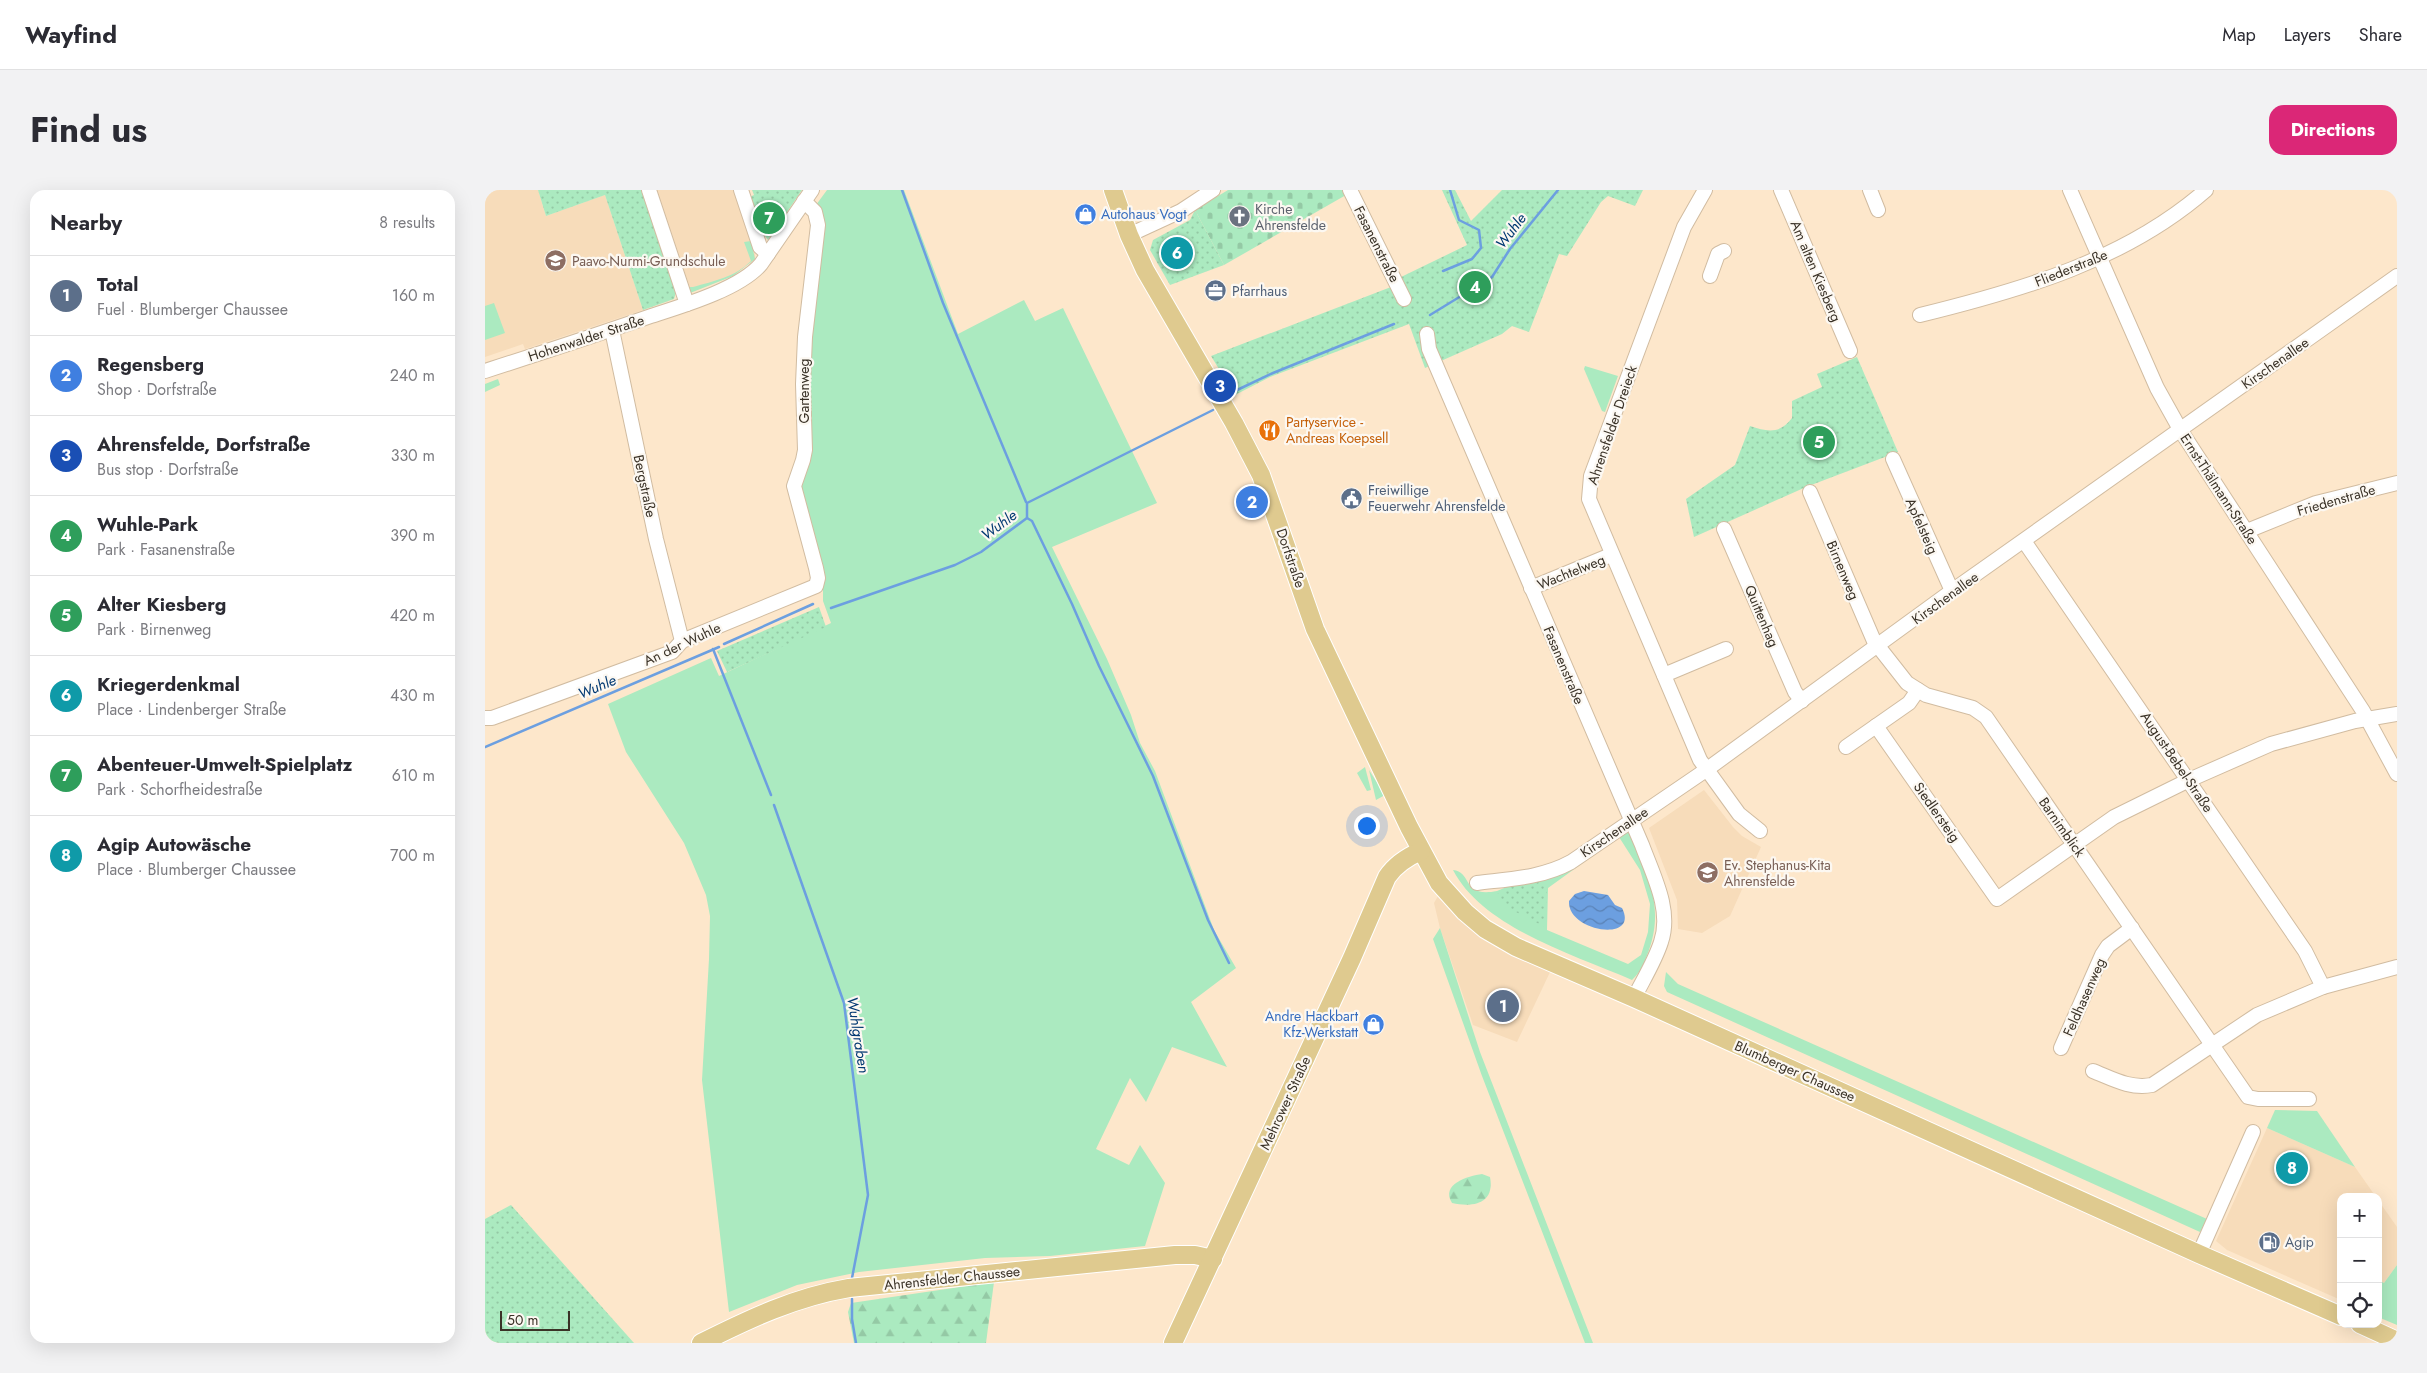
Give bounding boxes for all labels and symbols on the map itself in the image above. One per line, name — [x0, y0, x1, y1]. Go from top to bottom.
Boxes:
pin: 7 — [753, 199, 785, 237]
place label: Kirche Ahrensfelde — [1255, 199, 1326, 235]
shop icon: Autohaus Vogt — [1073, 202, 1097, 226]
street label: Fasanenstraße — [1349, 202, 1405, 286]
place label: Autohaus Vogt — [1101, 204, 1187, 224]
church icon: Kirche Ahrensfelde — [1227, 205, 1251, 229]
water label: Wuhle — [1490, 208, 1532, 253]
street label: Am alten Kiesberg — [1786, 217, 1846, 325]
pin: 6 — [1161, 234, 1193, 272]
street label: Fliederstraße — [2032, 244, 2110, 292]
school or university icon: Paavo-Nurmi-Grundschule — [544, 249, 568, 273]
place label: Paavo-Nurmi-Grundschule — [572, 251, 725, 271]
pin: 4 — [1459, 268, 1491, 306]
office icon: Pfarrhaus — [1204, 279, 1228, 303]
place label: Pfarrhaus — [1232, 281, 1287, 301]
street label: Hohenwalder Straße — [525, 310, 647, 366]
street label: Kirschenallee — [2237, 332, 2313, 394]
street label: Gartenweg — [794, 359, 814, 423]
street label: Ahrensfelder Dreieck — [1582, 362, 1642, 487]
pin: 3 — [1204, 367, 1236, 405]
place label: Partyservice - Andreas Koepsell — [1286, 412, 1389, 448]
restaurant icon: Partyservice - Andreas Koepsell — [1258, 418, 1282, 442]
pin: 5 — [1803, 423, 1835, 461]
street label: Ernst-Thälmann-Straße — [2176, 430, 2262, 548]
street label: Bergstraße — [629, 453, 661, 519]
street label: Friedenstraße — [2295, 479, 2377, 521]
place label: Freiwillige Feuerwehr Ahrensfelde — [1368, 480, 1505, 516]
pin: 2 — [1236, 483, 1268, 521]
public building icon: Freiwillige Feuerwehr Ahrensfelde — [1340, 486, 1364, 510]
street label: Apfelsteig — [1901, 495, 1943, 557]
water label: Wuhle — [977, 504, 1022, 546]
street label: Dorfstraße — [1272, 526, 1310, 590]
street label: Birnenweg — [1822, 537, 1864, 603]
street label: Wachtelweg — [1534, 549, 1608, 595]
street label: Kirschenallee — [1907, 567, 1983, 629]
street label: Quittenhag — [1740, 582, 1784, 650]
street label: An der Wuhle — [640, 617, 724, 671]
street label: Fasanenstraße — [1539, 623, 1589, 707]
water label: Wuhle — [575, 669, 620, 705]
street label: August-Bebel-Straße — [2136, 708, 2218, 816]
street label: Siedlersteig — [1909, 778, 1965, 846]
street label: Barnimblick — [2034, 793, 2090, 862]
street label: Kirschenallee — [1576, 802, 1652, 862]
your location — [1354, 813, 1380, 839]
place label: Ev. Stephanus-Kita Ahrensfelde — [1724, 855, 1831, 891]
school or university icon: Ev. Stephanus-Kita Ahrensfelde — [1696, 861, 1720, 885]
street label: Feldhasenweg — [2058, 955, 2110, 1039]
pin: 1 — [1487, 987, 1519, 1025]
water label: Wuhlgraben — [841, 995, 875, 1075]
place label: Andre Hackbart Kfz-Werkstatt — [1265, 1006, 1359, 1042]
shop icon: Andre Hackbart Kfz-Werkstatt — [1362, 1012, 1386, 1036]
street label: Blumberger Chaussee — [1732, 1035, 1858, 1107]
street label: Mehrower Straße — [1255, 1053, 1315, 1153]
pin: 8 — [2276, 1149, 2308, 1187]
fuel station icon: Agip — [2257, 1230, 2281, 1254]
place label: Agip — [2285, 1232, 2314, 1252]
street label: Ahrensfelder Chaussee — [883, 1261, 1021, 1295]
scale bar — [500, 1308, 570, 1331]

